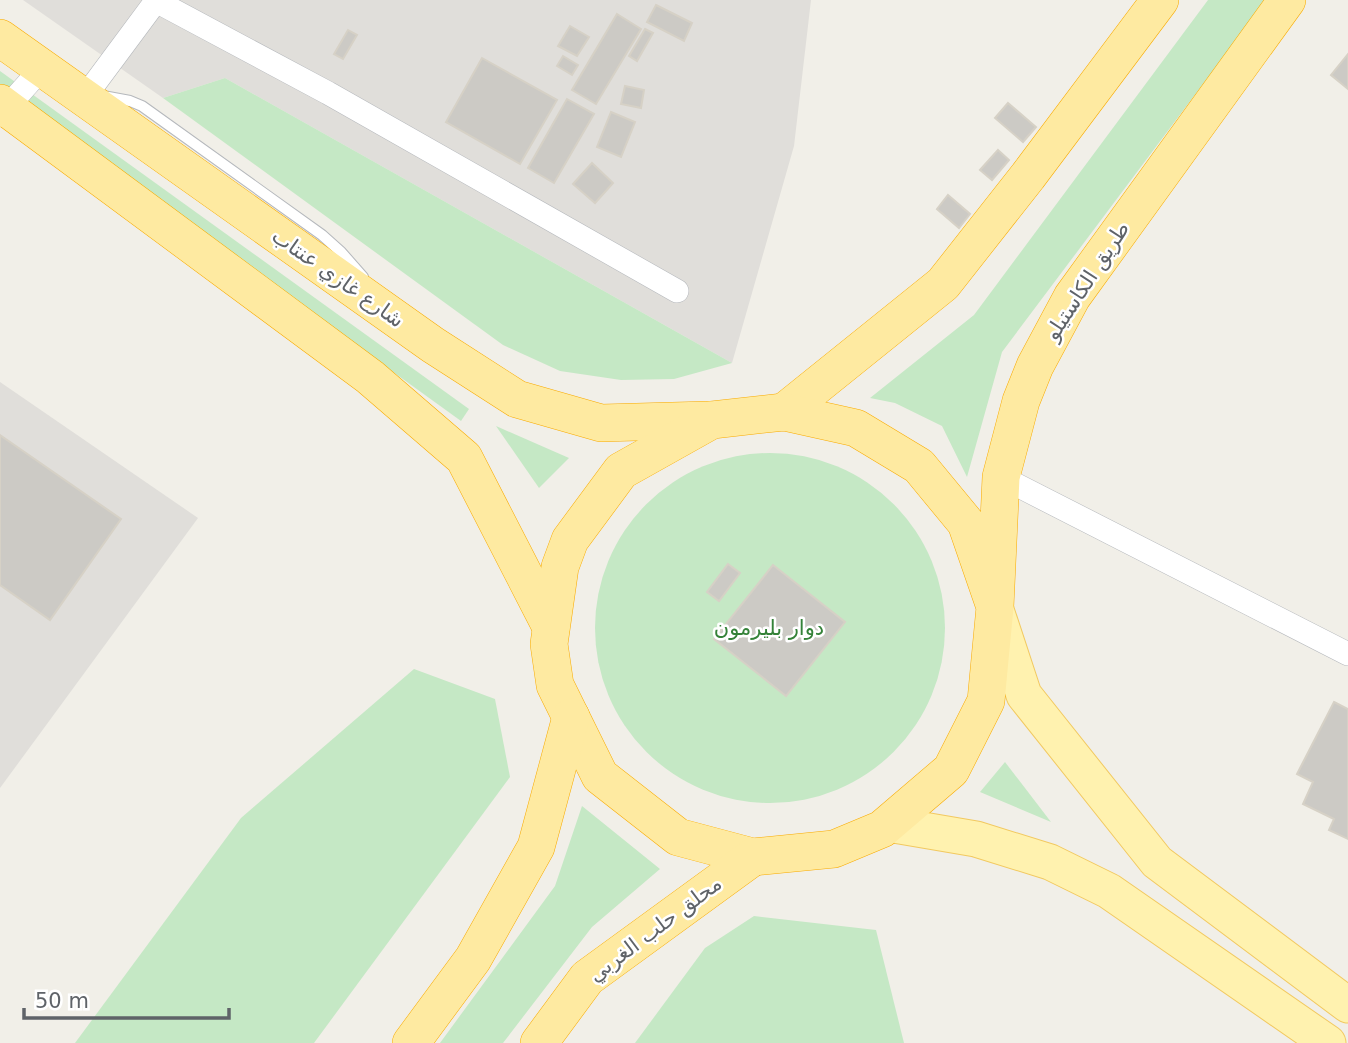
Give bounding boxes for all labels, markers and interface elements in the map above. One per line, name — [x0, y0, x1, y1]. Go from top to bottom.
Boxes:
street label: طريق الكاستيلو — [1039, 217, 1134, 346]
street label: شارع غازي عنتاب — [267, 224, 409, 332]
park label: دوار بليرمون — [714, 616, 824, 640]
street label: محلق حلب الغربي — [584, 871, 726, 987]
scale bar — [24, 976, 229, 1020]
text: 50 m — [35, 989, 89, 1013]

